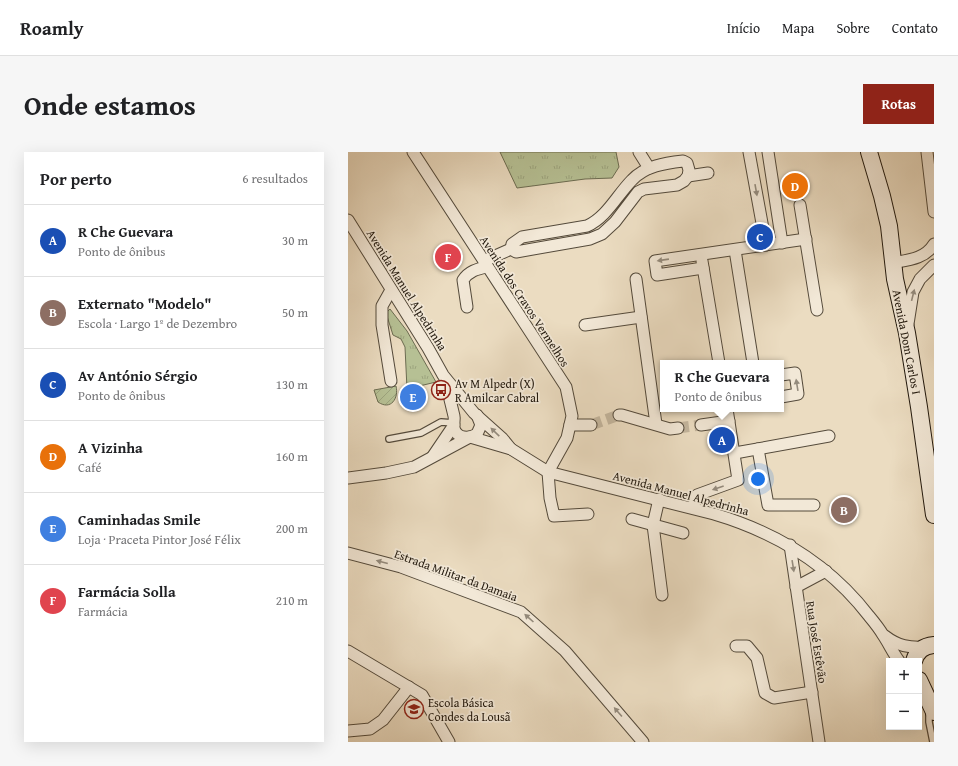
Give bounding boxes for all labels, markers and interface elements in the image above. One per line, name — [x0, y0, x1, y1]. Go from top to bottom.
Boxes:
text: Roamly — [20, 14, 84, 42]
text: Início — [727, 18, 760, 38]
text: Mapa — [782, 18, 814, 38]
text: Sobre — [836, 18, 870, 38]
text: Contato — [892, 18, 938, 38]
text: Onde estamos — [24, 84, 196, 125]
button: Rotas — [863, 84, 934, 124]
text: Por perto — [40, 166, 112, 191]
text: 6 resultados — [242, 169, 308, 188]
pin: D — [782, 171, 808, 201]
one-way arrow — [753, 184, 759, 197]
text: R Che Guevara — [78, 221, 173, 242]
pin: C — [747, 222, 773, 252]
street label: Avenida Manuel Alpedrinha — [363, 226, 451, 354]
text: A — [49, 231, 57, 250]
text: 30 m — [282, 231, 308, 250]
street label: Avenida dos Cravos Vermelhos — [476, 232, 574, 370]
text: Ponto de ônibus — [78, 242, 165, 261]
pin: F — [435, 242, 461, 272]
one-way arrow — [657, 257, 669, 263]
street label: Avenida Dom Carlos I — [889, 288, 926, 396]
one-way arrow — [910, 289, 916, 301]
text: Externato "Modelo" — [78, 293, 211, 314]
text: B — [49, 303, 57, 322]
text: 50 m — [282, 303, 308, 322]
text: Escola · Largo 1º de Dezembro — [78, 314, 237, 333]
popup — [660, 360, 784, 412]
text: Av António Sérgio — [78, 365, 197, 386]
text: R Che Guevara — [674, 366, 770, 387]
text: C — [49, 375, 57, 394]
text: 130 m — [276, 375, 308, 394]
place label: Av M Alpedr (X) R Amilcar Cabral — [455, 375, 540, 406]
bus stop icon: Av M Alpedr (X) R Amilcar Cabral — [430, 379, 452, 401]
one-way arrow — [794, 379, 800, 391]
pin: E — [400, 382, 426, 412]
text: Ponto de ônibus — [78, 386, 165, 405]
text: Ponto de ônibus — [674, 387, 762, 406]
pin: A — [709, 425, 735, 455]
one-way arrow — [490, 427, 500, 437]
text: A Vizinha — [78, 437, 143, 458]
text: D — [49, 447, 57, 466]
text: 160 m — [276, 447, 308, 466]
text: Café — [78, 458, 101, 477]
street label: Avenida Manuel Alpedrinha — [611, 467, 751, 519]
your location — [748, 469, 768, 489]
one-way arrow — [711, 485, 723, 491]
pin: B — [831, 495, 857, 525]
text: Caminhadas Smile — [78, 509, 201, 530]
text: E — [50, 519, 56, 538]
text: 200 m — [276, 519, 308, 538]
text: Loja · Praceta Pintor José Félix — [78, 530, 241, 549]
street label: Estrada Militar da Damaia — [392, 545, 520, 605]
one-way arrow — [375, 559, 387, 565]
one-way arrow — [790, 560, 796, 572]
text: Farmácia Solla — [78, 581, 176, 602]
text: F — [50, 591, 56, 610]
text: 210 m — [276, 591, 308, 610]
street label: Rua José Estêvão — [802, 600, 832, 684]
text: Farmácia — [78, 602, 128, 621]
one-way arrow — [523, 614, 534, 623]
map controls — [886, 658, 922, 730]
button: + — [886, 658, 922, 694]
place label: Escola Básica Condes da Lousã — [428, 694, 511, 725]
button: − — [886, 694, 922, 730]
school or university icon: Escola Básica Condes da Lousã — [403, 698, 425, 720]
one-way arrow — [613, 707, 622, 718]

